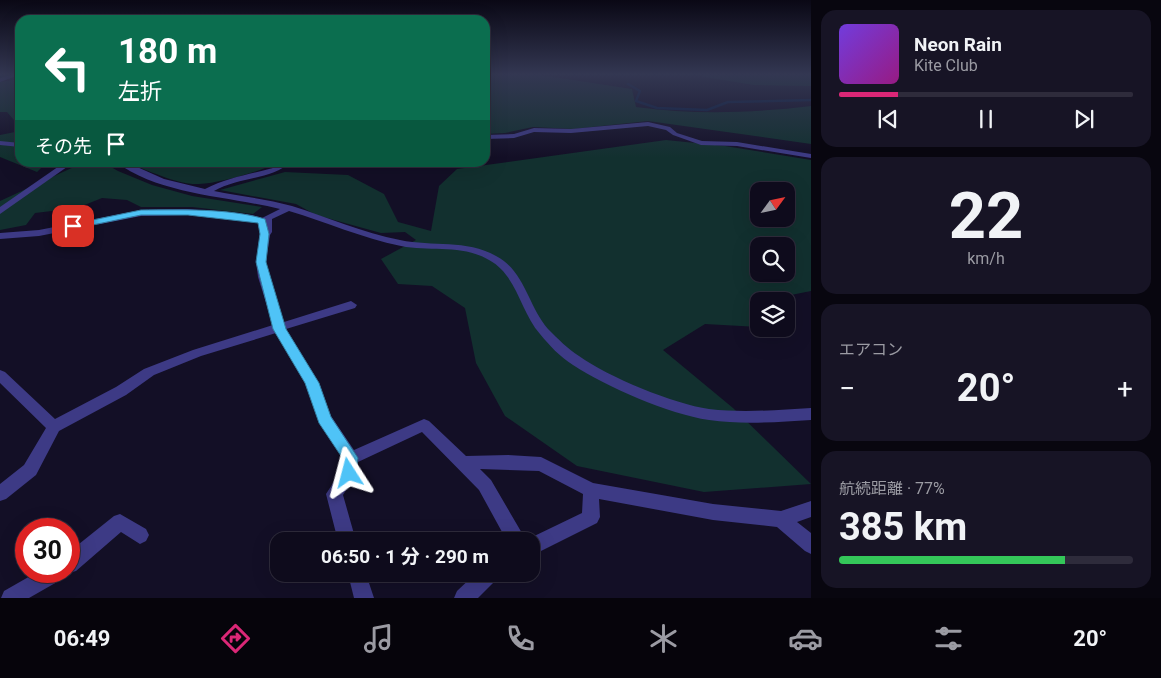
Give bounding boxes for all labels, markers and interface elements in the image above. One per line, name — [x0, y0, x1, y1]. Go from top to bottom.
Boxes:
text: 180 m — [118, 31, 217, 72]
text: Neon Rain — [914, 33, 1002, 56]
icon: left — [35, 35, 100, 100]
text: Kite Club — [914, 56, 978, 75]
text: 左折 — [118, 79, 162, 104]
icon: previous — [874, 105, 902, 133]
icon: pause — [972, 105, 1000, 133]
icon: next — [1070, 105, 1098, 133]
icon: arrive — [102, 130, 130, 158]
text: その先 — [35, 135, 92, 158]
text: 22 — [949, 178, 1023, 254]
north arrow — [750, 182, 795, 228]
map controls — [750, 182, 795, 337]
pin — [52, 205, 94, 247]
icon: arrive — [59, 212, 87, 240]
button: search — [750, 237, 795, 282]
text: km/h — [967, 249, 1005, 268]
button: layers — [750, 292, 795, 337]
text: エアコン — [839, 340, 903, 359]
text: 20° — [957, 366, 1015, 410]
text: − — [839, 372, 855, 405]
text: + — [1117, 372, 1133, 405]
position arrow — [322, 446, 374, 498]
text: 航続距離 · 77% — [839, 479, 945, 498]
text: 385 km — [839, 505, 967, 549]
speed limit sign: 30 — [15, 518, 80, 583]
text: 06:50 · 1 分 · 290 m — [321, 545, 489, 568]
icon: directions — [218, 621, 253, 656]
icon: music — [361, 621, 396, 656]
icon: phone — [503, 621, 538, 656]
icon: climate — [646, 621, 681, 656]
icon: car — [788, 621, 823, 656]
icon: filters — [931, 621, 966, 656]
text: 06:49 — [54, 626, 110, 651]
text: 20° — [1073, 626, 1107, 651]

